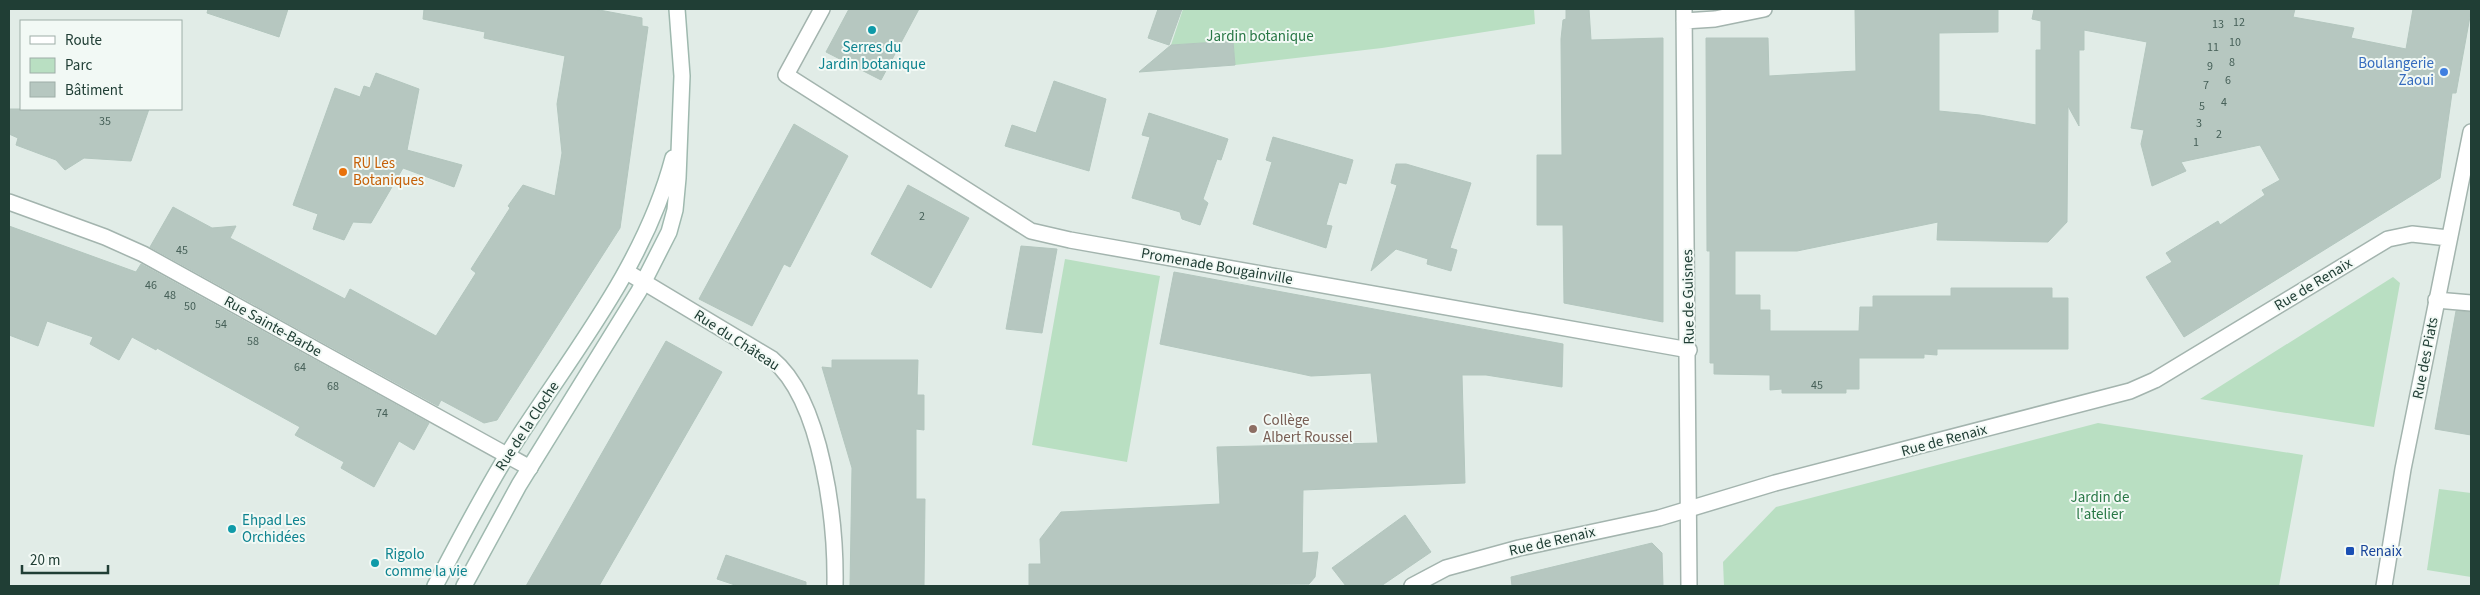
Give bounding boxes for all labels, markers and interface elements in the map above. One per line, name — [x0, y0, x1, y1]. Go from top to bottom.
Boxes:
house number: 12 — [2233, 14, 2245, 31]
house number: 13 — [2212, 16, 2224, 33]
legend — [20, 20, 182, 110]
marker: Serres du Jardin botanique — [866, 24, 878, 36]
park label: Jardin botanique — [1206, 26, 1314, 47]
text: Route — [65, 30, 102, 51]
house number: 10 — [2229, 34, 2241, 51]
place label: Serres du Jardin botanique — [818, 37, 926, 75]
house number: 11 — [2207, 39, 2219, 56]
place label: Boulangerie Zaoui — [2358, 53, 2434, 91]
house number: 8 — [2229, 54, 2235, 71]
text: Parc — [65, 55, 92, 76]
house number: 9 — [2207, 58, 2213, 75]
marker: Boulangerie Zaoui — [2438, 66, 2450, 78]
house number: 6 — [2225, 72, 2231, 89]
house number: 7 — [2203, 77, 2209, 94]
text: Bâtiment — [65, 80, 123, 101]
house number: 4 — [2221, 94, 2227, 111]
house number: 5 — [2199, 98, 2205, 115]
house number: 35 — [99, 113, 111, 130]
house number: 3 — [2196, 115, 2202, 132]
house number: 2 — [2216, 126, 2222, 143]
house number: 1 — [2193, 134, 2199, 151]
place label: RU Les Botaniques — [353, 153, 424, 191]
marker: RU Les Botaniques — [337, 166, 349, 178]
house number: 2 — [919, 208, 925, 225]
house number: 45 — [176, 242, 188, 259]
street label: Promenade Bougainville — [1139, 243, 1294, 290]
street label: Rue de Guisnes — [1677, 249, 1700, 345]
street label: Rue de Renaix — [2270, 253, 2357, 316]
house number: 46 — [145, 277, 157, 294]
house number: 48 — [164, 287, 176, 304]
street label: Rue Sainte-Barbe — [220, 291, 326, 362]
house number: 50 — [184, 298, 196, 315]
street label: Rue du Château — [690, 305, 784, 376]
street label: Rue des Piats — [2407, 315, 2444, 401]
house number: 54 — [215, 316, 227, 333]
house number: 58 — [247, 333, 259, 350]
house number: 64 — [294, 359, 306, 376]
street label: Rue de la Cloche — [490, 377, 564, 475]
house number: 45 — [1811, 377, 1823, 394]
house number: 68 — [327, 378, 339, 395]
house number: 74 — [376, 405, 388, 422]
place label: Collège Albert Roussel — [1263, 410, 1353, 448]
street label: Rue de Renaix — [1899, 419, 1990, 462]
marker: Collège Albert Roussel — [1247, 423, 1259, 435]
park label: Jardin de l'atelier — [2071, 487, 2129, 525]
place label: Ehpad Les Orchidées — [242, 510, 306, 548]
street label: Rue de Renaix — [1507, 521, 1598, 562]
marker: Ehpad Les Orchidées — [226, 523, 238, 535]
place label: Renaix — [2360, 541, 2402, 562]
scale bar — [22, 542, 109, 574]
place label: Rigolo comme la vie — [385, 544, 467, 582]
marker: Renaix — [2344, 545, 2356, 557]
text: 20 m — [30, 550, 60, 571]
marker: Rigolo comme la vie — [369, 557, 381, 569]

